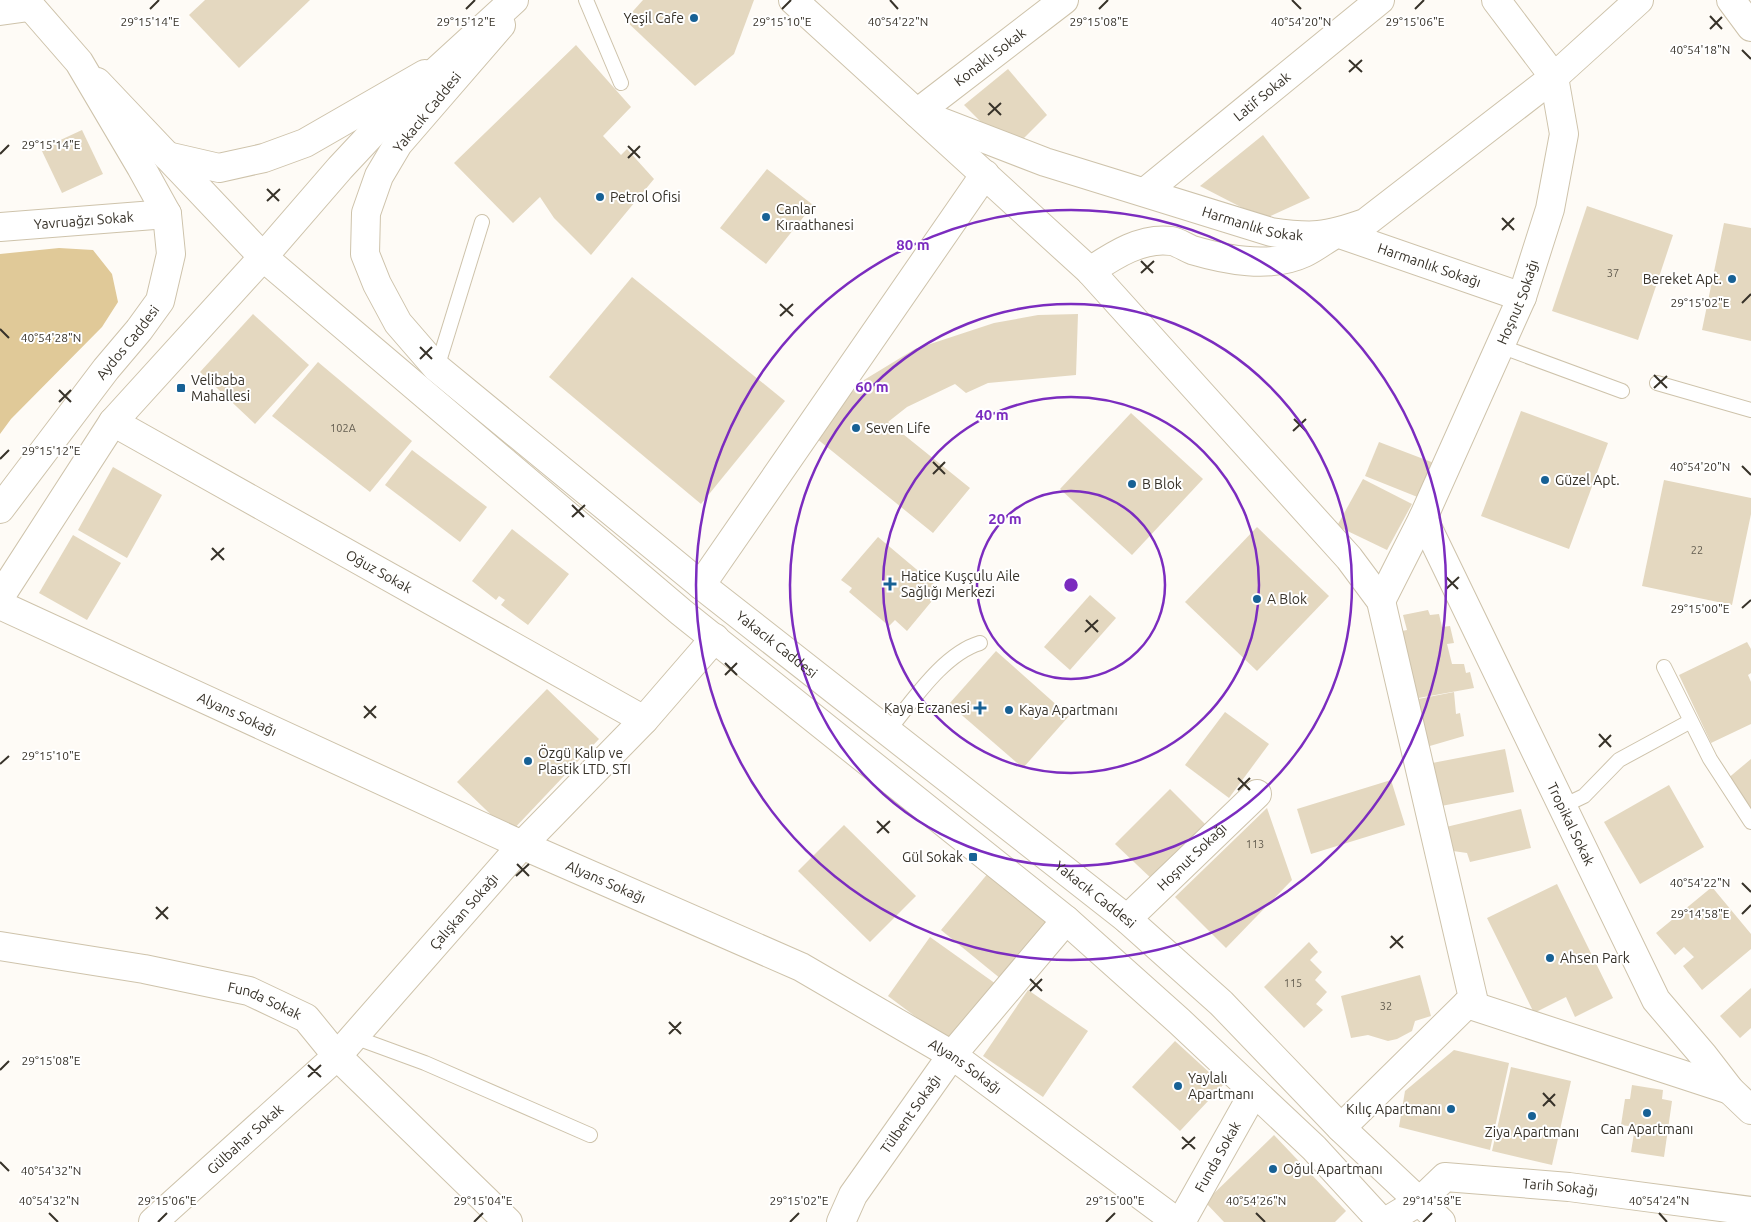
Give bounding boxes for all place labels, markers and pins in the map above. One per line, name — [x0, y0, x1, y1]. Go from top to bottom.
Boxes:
place label: Yeşil Cafe — [624, 10, 684, 26]
marker: Yeşil Cafe — [688, 12, 700, 24]
place label: Petrol Ofisi — [610, 189, 681, 205]
marker: Petrol Ofisi — [594, 191, 606, 203]
place label: Canlar Kıraathanesi — [776, 201, 854, 233]
marker: Canlar Kıraathanesi — [760, 211, 772, 223]
place label: Bereket Apt. — [1643, 271, 1722, 287]
marker: Bereket Apt. — [1726, 273, 1738, 285]
place label: Velibaba Mahallesi — [191, 372, 250, 404]
marker: Velibaba Mahallesi — [175, 382, 187, 394]
place label: Seven Life — [866, 420, 930, 436]
marker: Seven Life — [850, 422, 862, 434]
place label: Güzel Apt. — [1555, 472, 1620, 488]
marker: Güzel Apt. — [1539, 474, 1551, 486]
place label: B Blok — [1142, 476, 1182, 492]
marker: B Blok — [1126, 478, 1138, 490]
place label: Hatice Kuşçulu Aile Sağlığı Merkezi — [901, 568, 1020, 600]
centre of rings — [1062, 576, 1080, 594]
marker: Hatice Kuşçulu Aile Sağlığı Merkezi — [883, 577, 897, 591]
place label: A Blok — [1267, 591, 1307, 607]
marker: A Blok — [1251, 593, 1263, 605]
place label: Kaya Eczanesi — [884, 700, 970, 716]
marker: Kaya Eczanesi — [974, 702, 986, 714]
place label: Kaya Apartmanı — [1019, 702, 1118, 718]
marker: Kaya Apartmanı — [1003, 704, 1015, 716]
place label: Özgü Kalıp ve Plastik LTD. STI — [538, 744, 631, 777]
marker: Özgü Kalıp ve Plastik LTD. STI — [522, 755, 534, 767]
place label: Gül Sokak — [902, 849, 963, 865]
marker: Gül Sokak — [967, 851, 979, 863]
place label: Ahsen Park — [1560, 950, 1630, 966]
marker: Ahsen Park — [1544, 952, 1556, 964]
place label: Yaylalı Apartmanı — [1188, 1070, 1254, 1102]
marker: Yaylalı Apartmanı — [1172, 1080, 1184, 1092]
place label: Kılıç Apartmanı — [1346, 1101, 1441, 1117]
marker: Kılıç Apartmanı — [1445, 1103, 1457, 1115]
marker: Can Apartmanı — [1641, 1107, 1653, 1119]
marker: Ziya Apartmanı — [1526, 1110, 1538, 1122]
place label: Can Apartmanı — [1601, 1121, 1693, 1137]
place label: Ziya Apartmanı — [1485, 1124, 1579, 1140]
place label: Oğul Apartmanı — [1283, 1161, 1383, 1177]
marker: Oğul Apartmanı — [1267, 1163, 1279, 1175]

